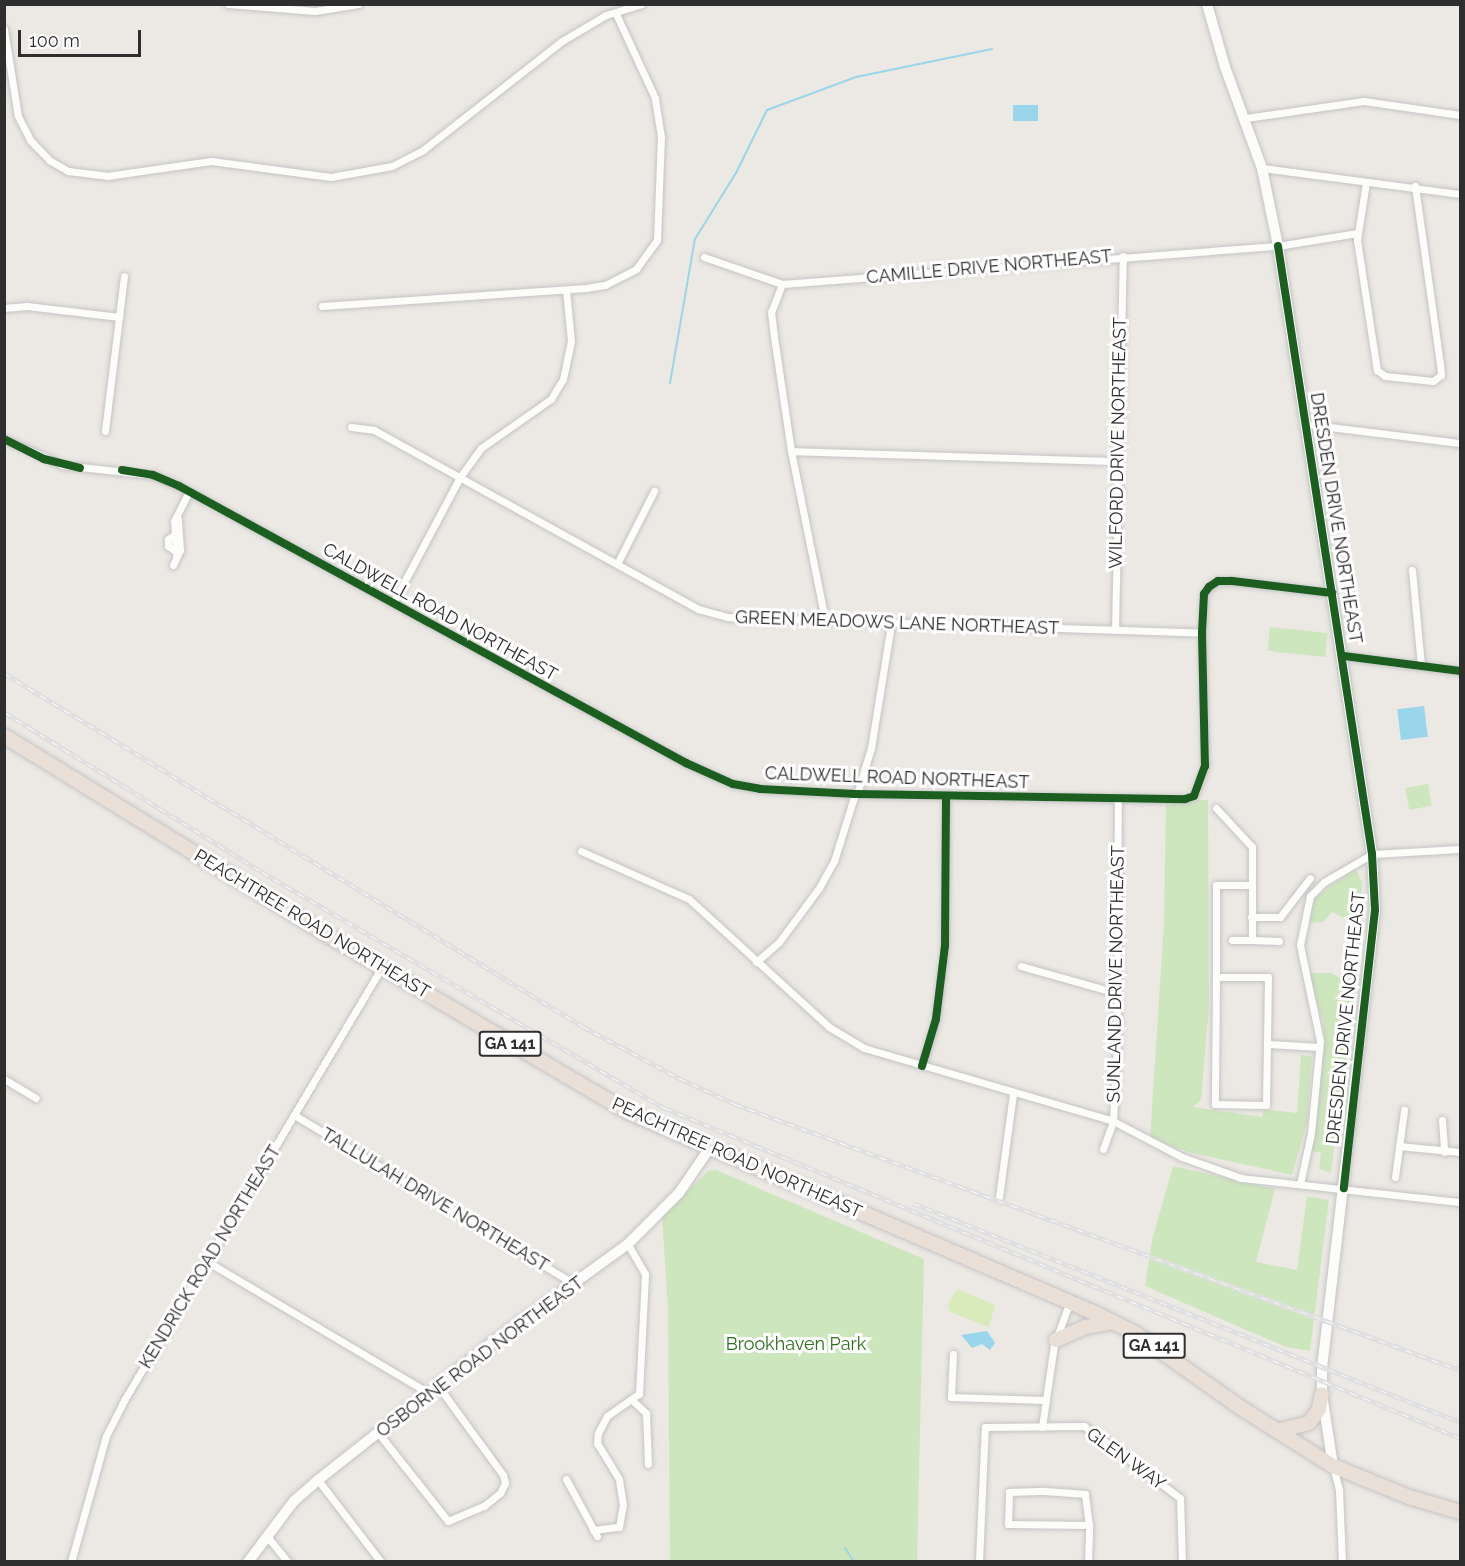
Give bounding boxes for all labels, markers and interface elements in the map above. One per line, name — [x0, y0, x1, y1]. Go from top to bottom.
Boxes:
scale bar — [21, 18, 144, 56]
text: 100 m — [29, 30, 80, 51]
street label: CAMILLE DRIVE NORTHEAST — [865, 246, 1113, 288]
street label: WILFORD DRIVE NORTHEAST — [1105, 317, 1131, 569]
street label: DRESDEN DRIVE NORTHEAST — [1305, 391, 1367, 645]
street label: CALDWELL ROAD NORTHEAST — [319, 538, 561, 686]
street label: GREEN MEADOWS LANE NORTHEAST — [735, 607, 1059, 639]
street label: CALDWELL ROAD NORTHEAST — [764, 763, 1030, 793]
street label: PEACHTREE ROAD NORTHEAST — [190, 845, 434, 1003]
street label: SUNLAND DRIVE NORTHEAST — [1103, 845, 1129, 1103]
street label: DRESDEN DRIVE NORTHEAST — [1322, 891, 1370, 1145]
road number: GA 141 — [477, 1031, 543, 1057]
street label: PEACHTREE ROAD NORTHEAST — [609, 1093, 865, 1223]
street label: TALLULAH DRIVE NORTHEAST — [317, 1123, 553, 1277]
street label: KENDRICK ROAD NORTHEAST — [135, 1141, 285, 1373]
street label: OSBORNE ROAD NORTHEAST — [372, 1272, 588, 1442]
park label: Brookhaven Park — [726, 1333, 866, 1355]
road number: GA 141 — [1121, 1333, 1187, 1359]
street label: GLEN WAY — [1082, 1423, 1170, 1495]

